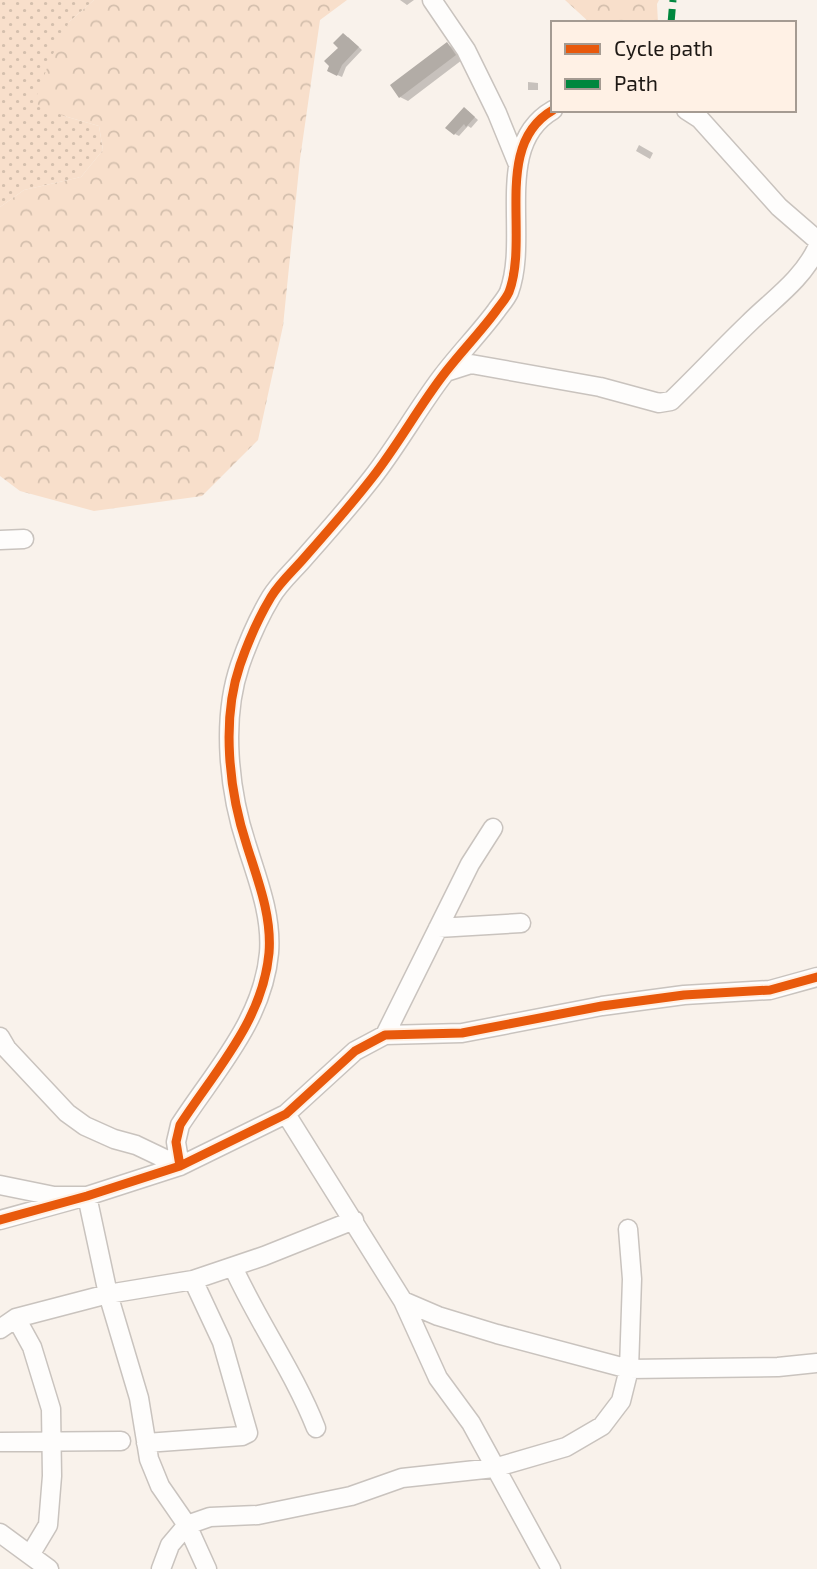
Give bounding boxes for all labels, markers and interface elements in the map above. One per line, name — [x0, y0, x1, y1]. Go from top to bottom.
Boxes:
legend — [551, 21, 796, 112]
text: Cycle path — [614, 35, 713, 60]
text: Path — [614, 70, 658, 95]

